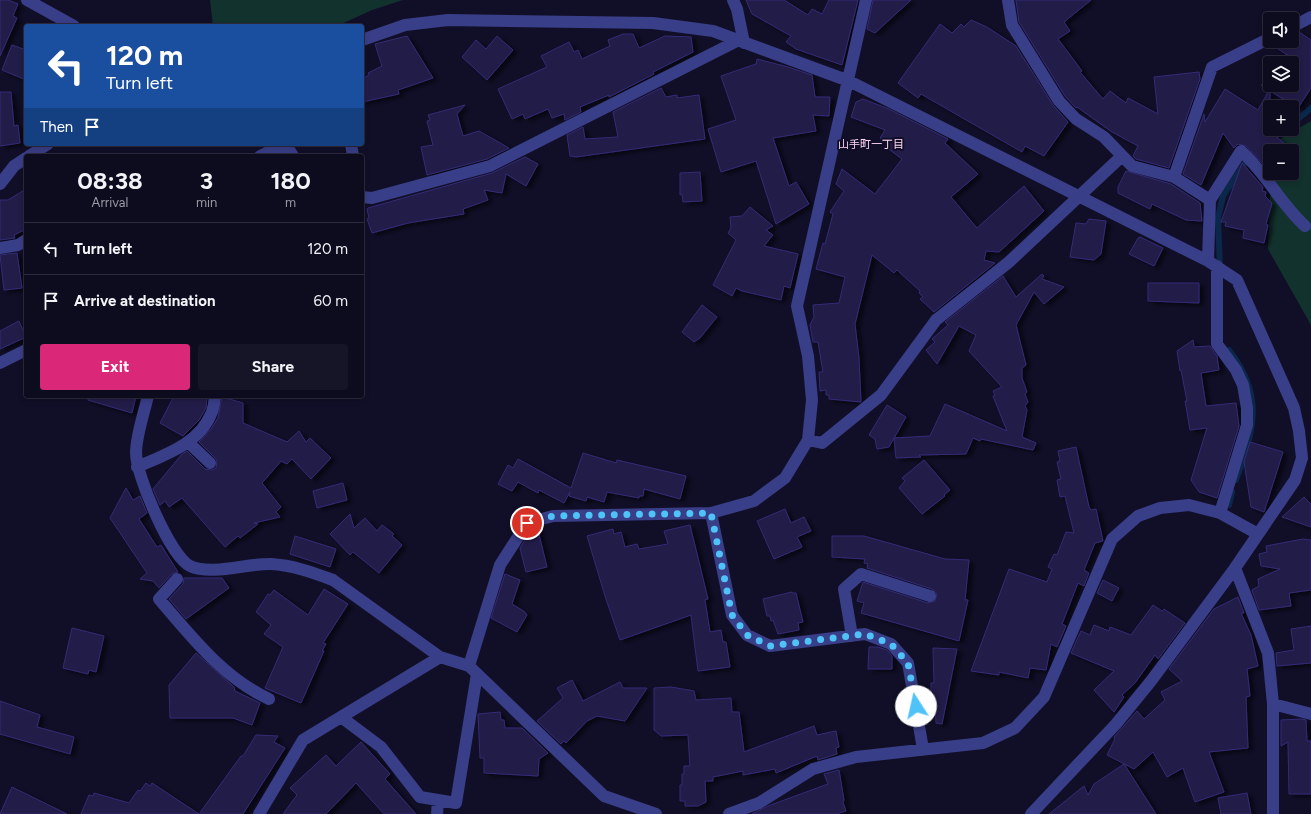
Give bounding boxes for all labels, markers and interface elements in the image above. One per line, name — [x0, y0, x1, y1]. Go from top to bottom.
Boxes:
map controls — [1263, 12, 1299, 180]
button: sound — [1263, 12, 1299, 48]
text: 120 m — [106, 38, 183, 72]
icon: left — [40, 40, 92, 92]
button: layers — [1263, 56, 1299, 92]
text: Turn left — [106, 72, 173, 94]
button: + — [1263, 100, 1299, 136]
icon: arrive — [81, 116, 103, 138]
text: Then — [40, 118, 73, 136]
district label: 山手町一丁目 — [838, 138, 904, 151]
button: − — [1263, 144, 1299, 180]
text: 08:38 — [77, 166, 143, 195]
text: 3 — [200, 166, 213, 195]
text: 180 — [270, 166, 311, 195]
text: Arrival — [92, 195, 128, 210]
text: min — [196, 195, 217, 210]
text: m — [285, 195, 296, 210]
icon: left — [40, 238, 62, 260]
text: Turn left — [74, 240, 132, 258]
text: 120 m — [307, 240, 348, 258]
icon: arrive — [40, 290, 62, 312]
text: Arrive at destination — [74, 292, 215, 310]
text: 60 m — [313, 292, 348, 310]
button: Exit — [40, 344, 190, 390]
button: Share — [198, 344, 348, 390]
pin — [510, 506, 544, 540]
icon: arrive — [516, 512, 538, 534]
position arrow — [895, 685, 937, 727]

